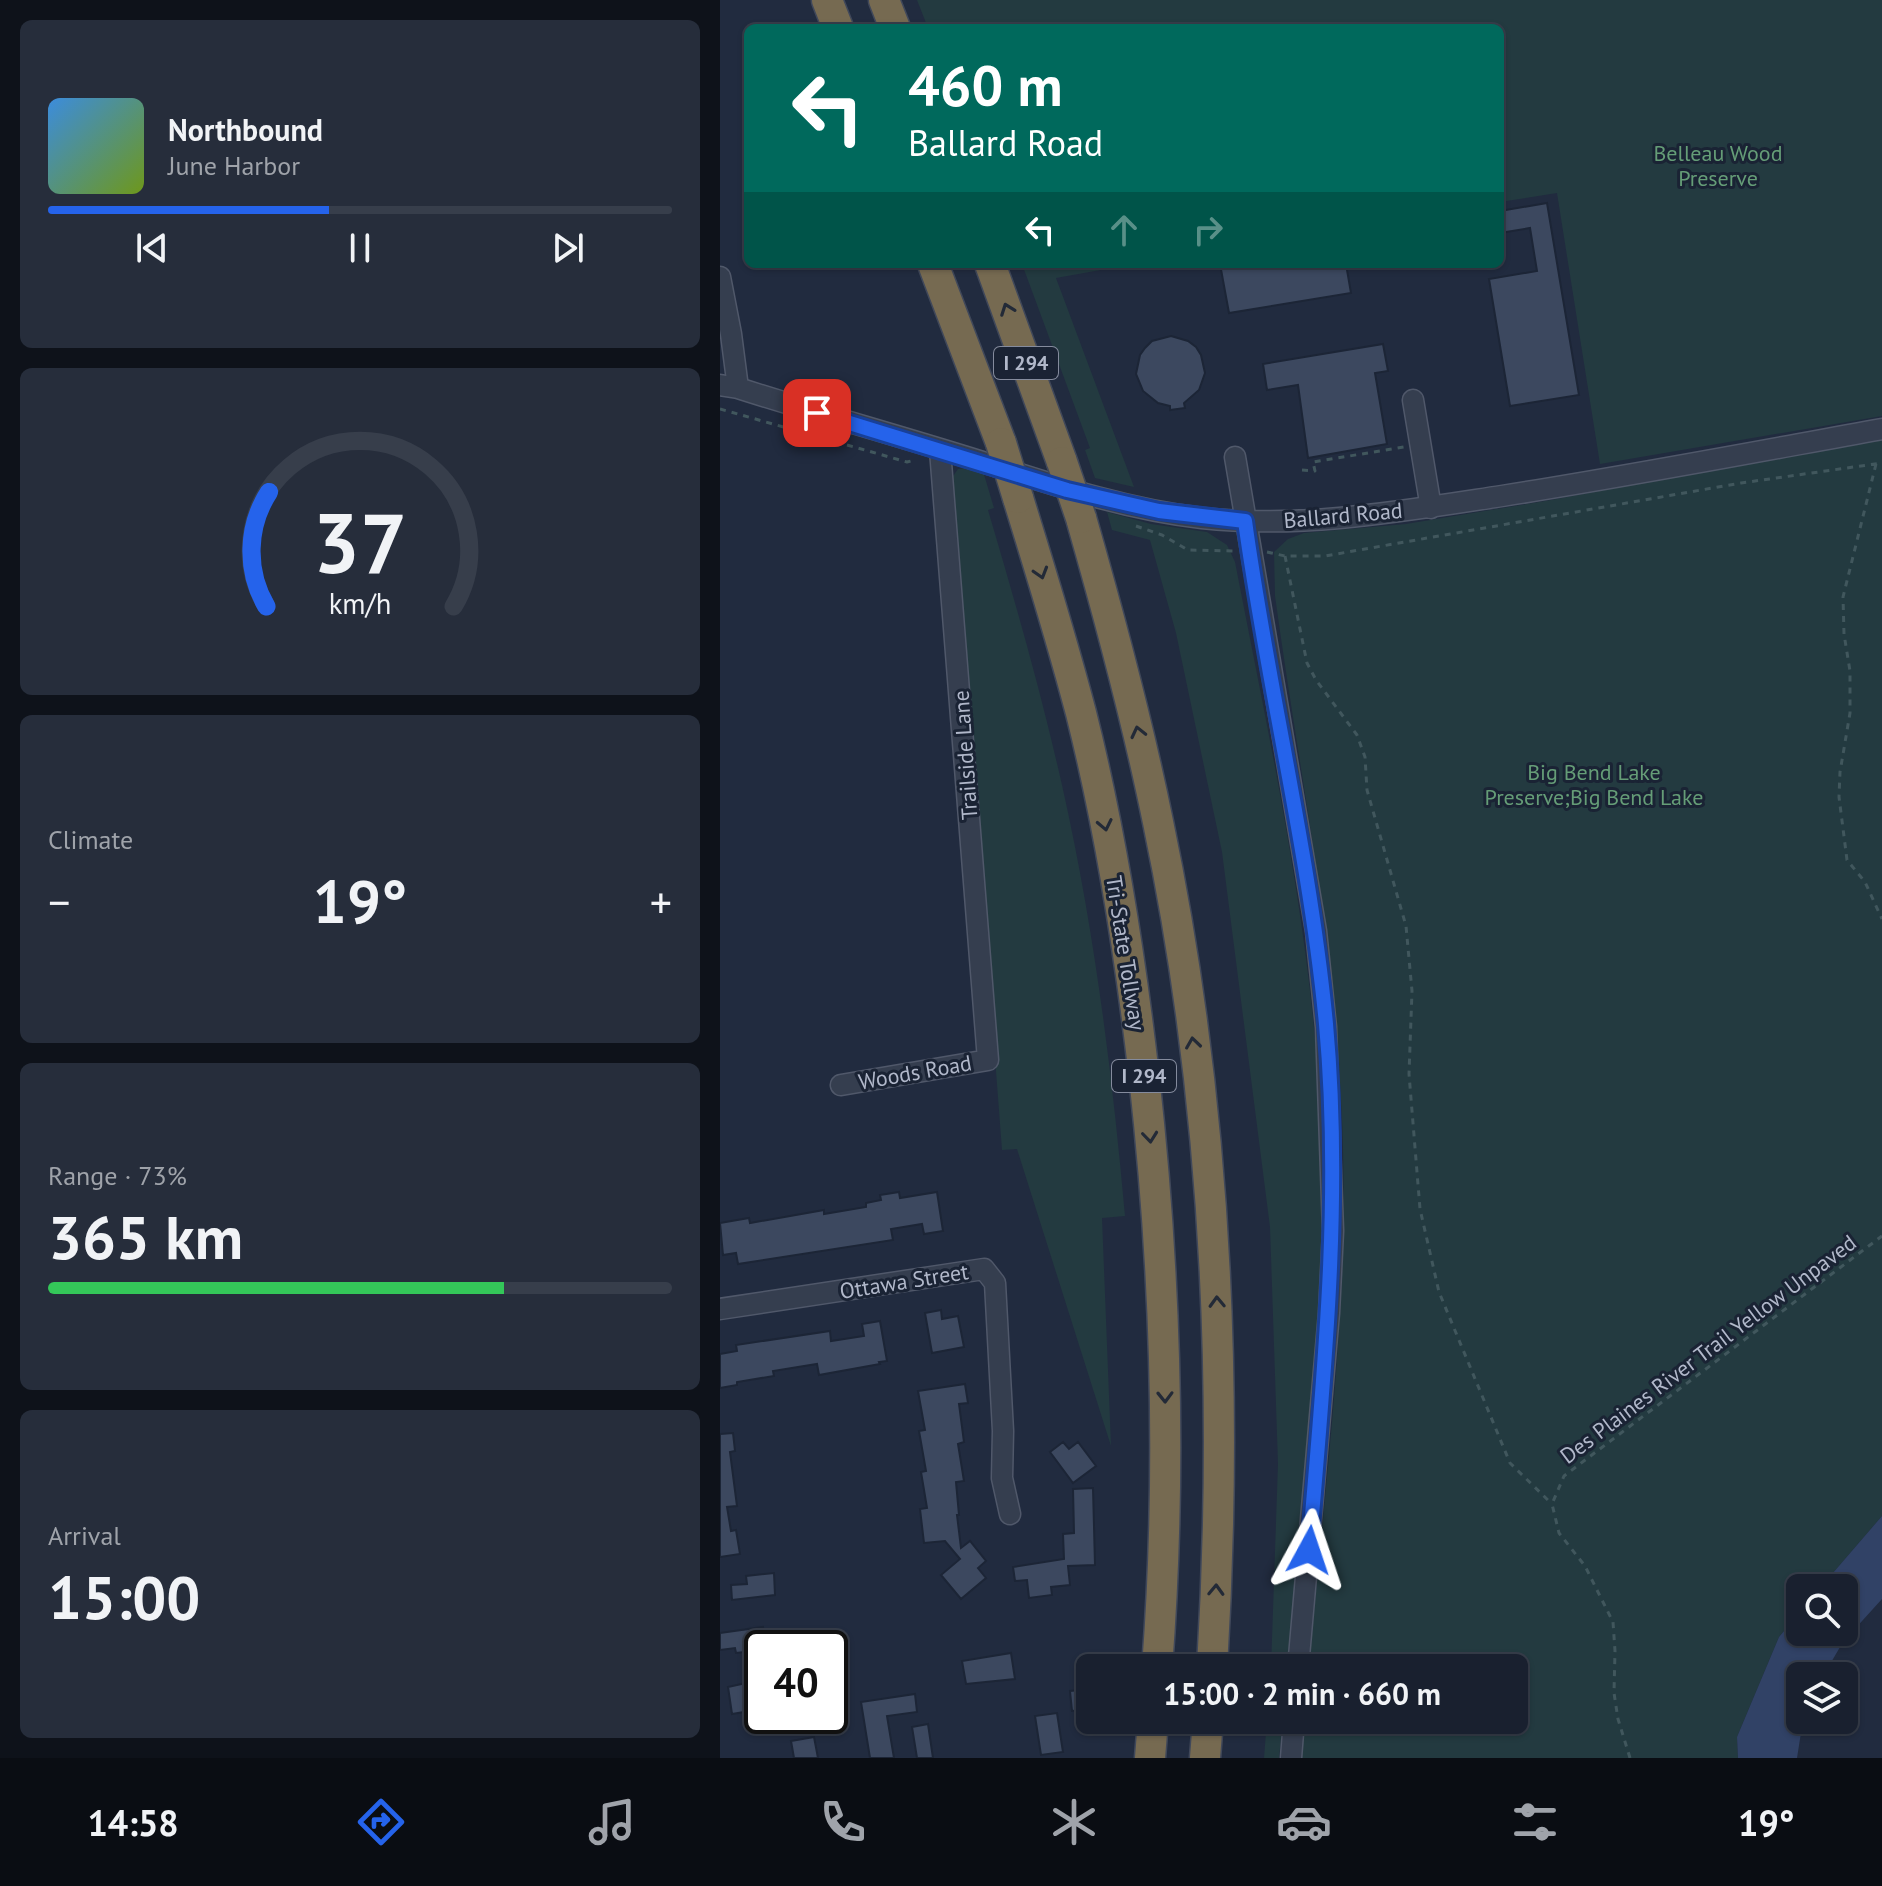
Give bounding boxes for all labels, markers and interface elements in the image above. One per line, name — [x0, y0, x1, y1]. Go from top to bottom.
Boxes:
text: 460 m — [908, 49, 1063, 121]
icon: left — [776, 56, 880, 160]
text: Northbound — [168, 110, 323, 149]
text: Ballard Road — [908, 119, 1103, 166]
park label: Belleau Wood Preserve — [1654, 139, 1783, 192]
text: June Harbor — [168, 149, 300, 182]
icon: left — [1018, 208, 1062, 252]
icon: ahead — [1102, 208, 1146, 252]
icon: right — [1186, 208, 1230, 252]
icon: previous — [130, 226, 174, 270]
icon: pause — [338, 226, 382, 270]
icon: next — [546, 226, 590, 270]
one-way arrow — [1000, 303, 1017, 317]
road number: I 294 — [994, 347, 1058, 379]
pin — [783, 379, 851, 447]
icon: arrive — [795, 391, 839, 435]
text: 37 — [313, 488, 407, 596]
street label: Ballard Road — [1282, 496, 1404, 534]
one-way arrow — [1032, 565, 1048, 579]
text: km/h — [329, 586, 391, 623]
street label: Trailside Lane — [947, 689, 983, 821]
one-way arrow — [1130, 726, 1147, 740]
park label: Big Bend Lake Preserve;Big Bend Lake — [1485, 758, 1703, 811]
one-way arrow — [1096, 817, 1113, 831]
text: Climate — [48, 823, 133, 856]
text: 19° — [313, 862, 407, 940]
text: − — [48, 873, 70, 930]
text: + — [650, 873, 672, 930]
street label: Tri-State Tollway — [1100, 874, 1152, 1033]
one-way arrow — [1185, 1037, 1202, 1050]
street label: Woods Road — [856, 1048, 974, 1096]
road number: I 294 — [1112, 1060, 1176, 1092]
one-way arrow — [1142, 1131, 1159, 1144]
text: Range · 73% — [48, 1159, 187, 1192]
text: 365 km — [48, 1198, 243, 1276]
street label: Des Plaines River Trail Yellow Unpaved — [1554, 1228, 1862, 1470]
street label: Ottawa Street — [838, 1257, 971, 1305]
one-way arrow — [1208, 1295, 1225, 1308]
one-way arrow — [1156, 1391, 1174, 1404]
position arrow — [1267, 1508, 1351, 1592]
text: Arrival — [48, 1519, 121, 1552]
text: 15:00 — [48, 1558, 200, 1636]
map controls — [1786, 1574, 1858, 1734]
button: search — [1786, 1574, 1858, 1646]
one-way arrow — [1208, 1583, 1225, 1596]
speed limit sign: 40 — [744, 1630, 848, 1734]
button: layers — [1786, 1662, 1858, 1734]
text: 15:00 · 2 min · 660 m — [1163, 1674, 1441, 1713]
icon: directions — [353, 1794, 409, 1850]
icon: music — [584, 1794, 640, 1850]
icon: phone — [815, 1794, 871, 1850]
icon: climate — [1046, 1794, 1102, 1850]
icon: car — [1276, 1794, 1332, 1850]
icon: filters — [1507, 1794, 1563, 1850]
text: 14:58 — [87, 1799, 179, 1846]
text: 19° — [1738, 1799, 1795, 1846]

